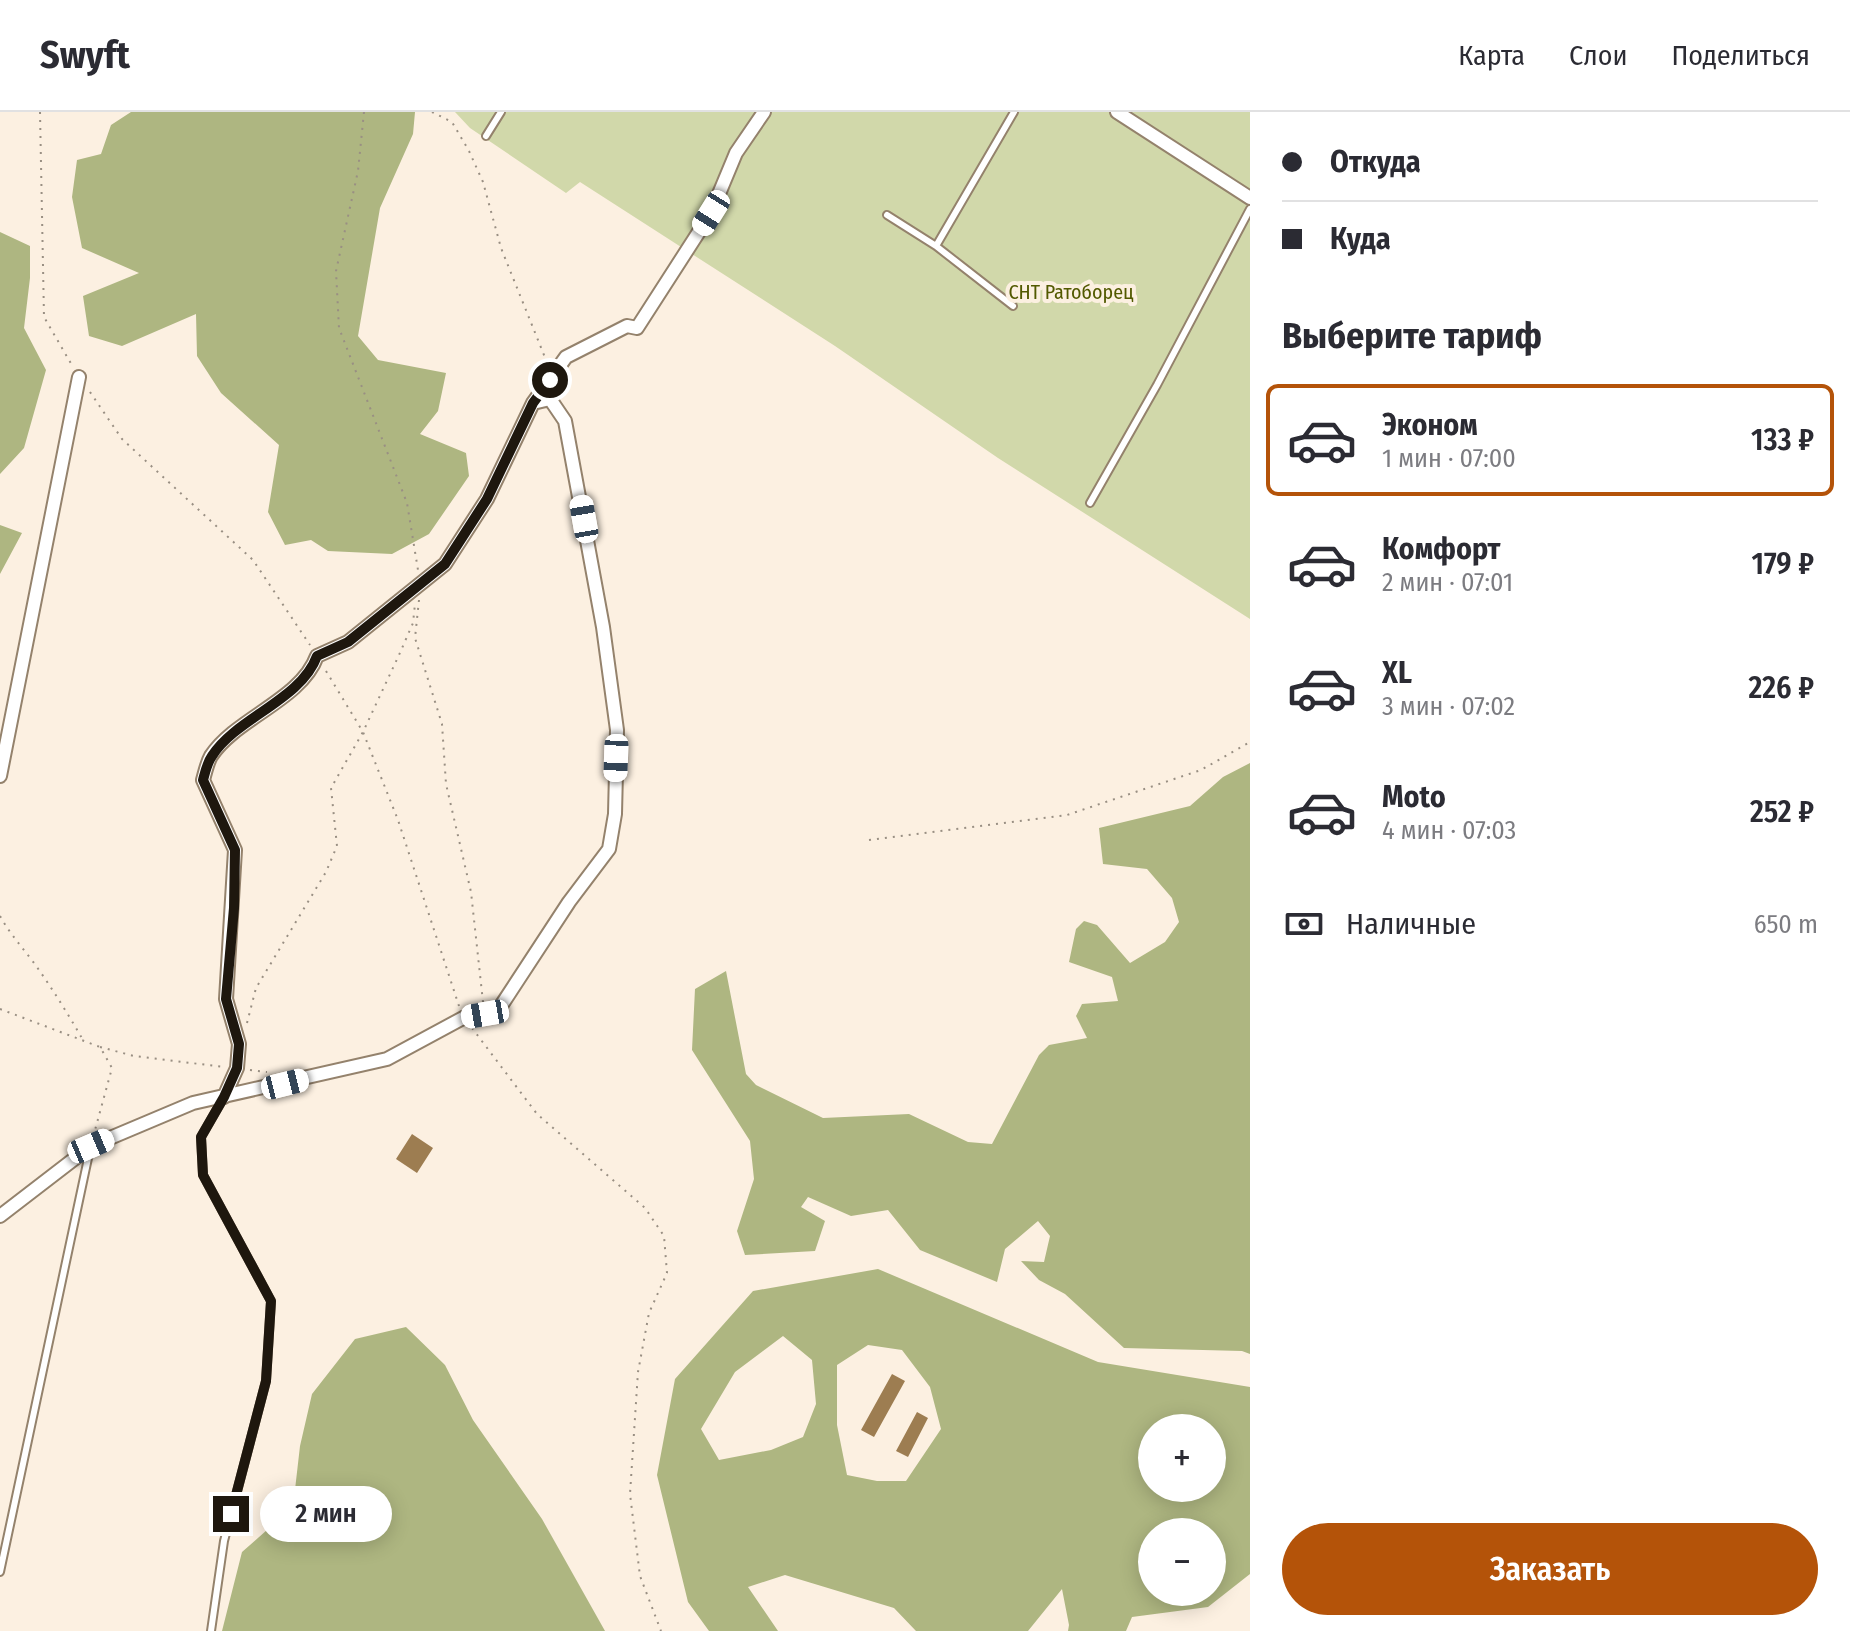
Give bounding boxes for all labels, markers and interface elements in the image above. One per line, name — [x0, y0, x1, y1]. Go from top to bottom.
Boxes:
text: Swyft — [40, 32, 130, 78]
text: Карта — [1458, 39, 1525, 72]
text: Слои — [1569, 39, 1627, 72]
text: Поделиться — [1671, 39, 1810, 72]
text: Откуда — [1330, 144, 1421, 180]
car — [688, 186, 734, 240]
text: Куда — [1330, 221, 1391, 257]
park label: СНТ Ратоборец — [1008, 280, 1134, 304]
text: Выберите тариф — [1282, 314, 1542, 358]
route start — [532, 362, 568, 398]
icon: car — [1286, 404, 1358, 476]
text: Эконом — [1382, 407, 1478, 443]
text: 133 ₽ — [1751, 422, 1814, 458]
text: 1 мин · 07:00 — [1382, 443, 1516, 474]
car — [568, 493, 600, 545]
icon: car — [1286, 528, 1358, 600]
text: Комфорт — [1382, 531, 1500, 567]
text: 179 ₽ — [1752, 546, 1814, 582]
text: 2 мин · 07:01 — [1382, 567, 1513, 598]
icon: car — [1286, 652, 1358, 724]
text: XL — [1382, 655, 1412, 691]
text: 226 ₽ — [1749, 670, 1814, 706]
text: 3 мин · 07:02 — [1382, 691, 1515, 722]
car — [603, 734, 629, 782]
icon: car — [1286, 776, 1358, 848]
text: Moto — [1382, 779, 1446, 815]
text: 252 ₽ — [1750, 794, 1814, 830]
text: 4 мин · 07:03 — [1382, 815, 1516, 846]
icon: cash — [1282, 902, 1326, 946]
text: Наличные — [1346, 906, 1476, 942]
text: 650 m — [1754, 909, 1818, 940]
car — [459, 998, 511, 1030]
car — [259, 1067, 311, 1101]
car — [64, 1126, 118, 1166]
map controls — [1138, 1414, 1226, 1606]
button: + — [1138, 1414, 1226, 1502]
callout: 2 мин — [259, 1486, 391, 1542]
route end — [213, 1496, 249, 1532]
text: 2 мин — [295, 1498, 357, 1529]
button: − — [1138, 1518, 1226, 1606]
button: Заказать — [1282, 1523, 1818, 1615]

